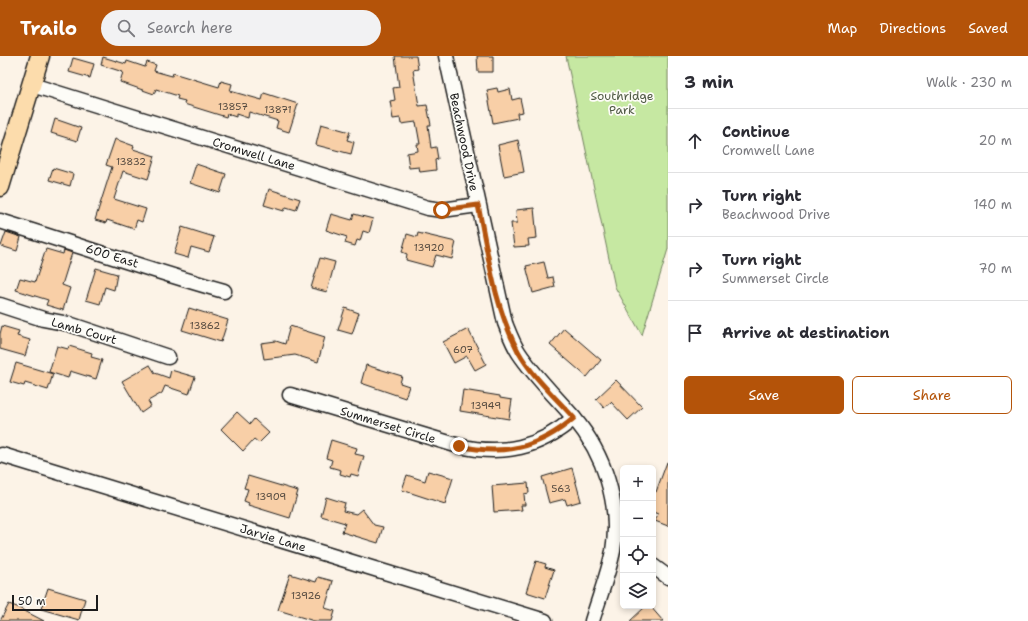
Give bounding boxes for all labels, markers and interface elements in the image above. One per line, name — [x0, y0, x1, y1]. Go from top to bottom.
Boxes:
search box — [101, 10, 381, 46]
text: Trailo — [20, 16, 77, 41]
icon: search — [115, 17, 137, 39]
text: Search here — [147, 18, 233, 38]
text: Map — [828, 19, 858, 37]
text: Directions — [880, 19, 946, 37]
text: Saved — [968, 19, 1008, 37]
text: 3 min — [684, 71, 734, 93]
text: Walk · 230 m — [926, 74, 1012, 91]
park label: Southridge Park — [590, 88, 654, 118]
street label: Beachwood Drive — [446, 91, 482, 193]
house number: 13857 — [218, 100, 248, 113]
house number: 13871 — [264, 103, 292, 116]
text: Continue — [722, 122, 790, 142]
icon: ahead — [684, 130, 706, 152]
text: 20 m — [979, 132, 1012, 149]
street label: Cromwell Lane — [211, 134, 297, 174]
text: Cromwell Lane — [722, 142, 815, 159]
house number: 13832 — [116, 155, 146, 168]
text: Turn right — [722, 186, 802, 206]
icon: right — [684, 194, 706, 216]
text: 140 m — [973, 196, 1012, 213]
route start — [433, 201, 451, 219]
text: Beachwood Drive — [722, 206, 830, 223]
street label: 600 East — [84, 240, 140, 272]
house number: 13920 — [414, 241, 444, 254]
text: Turn right — [722, 250, 802, 270]
icon: right — [684, 258, 706, 280]
text: 70 m — [978, 260, 1012, 277]
text: Summerset Circle — [722, 270, 829, 287]
street label: Lamb Court — [50, 314, 118, 348]
house number: 13862 — [190, 319, 220, 332]
icon: arrive — [684, 322, 706, 344]
text: Arrive at destination — [722, 323, 890, 343]
house number: 607 — [453, 343, 473, 356]
button: Save — [684, 376, 844, 414]
button: Share — [852, 376, 1012, 414]
house number: 13949 — [471, 399, 501, 412]
street label: Summerset Circle — [338, 403, 438, 447]
route end — [450, 437, 468, 455]
map controls — [620, 465, 656, 609]
button: + — [620, 465, 656, 501]
house number: 563 — [551, 482, 571, 495]
house number: 13909 — [256, 490, 286, 503]
button: − — [620, 501, 656, 537]
street label: Jarvie Lane — [238, 520, 308, 556]
button: locate — [620, 537, 656, 573]
button: layers — [620, 573, 656, 609]
house number: 13926 — [291, 589, 321, 602]
scale bar — [12, 593, 98, 612]
text: 50 m — [18, 594, 46, 609]

